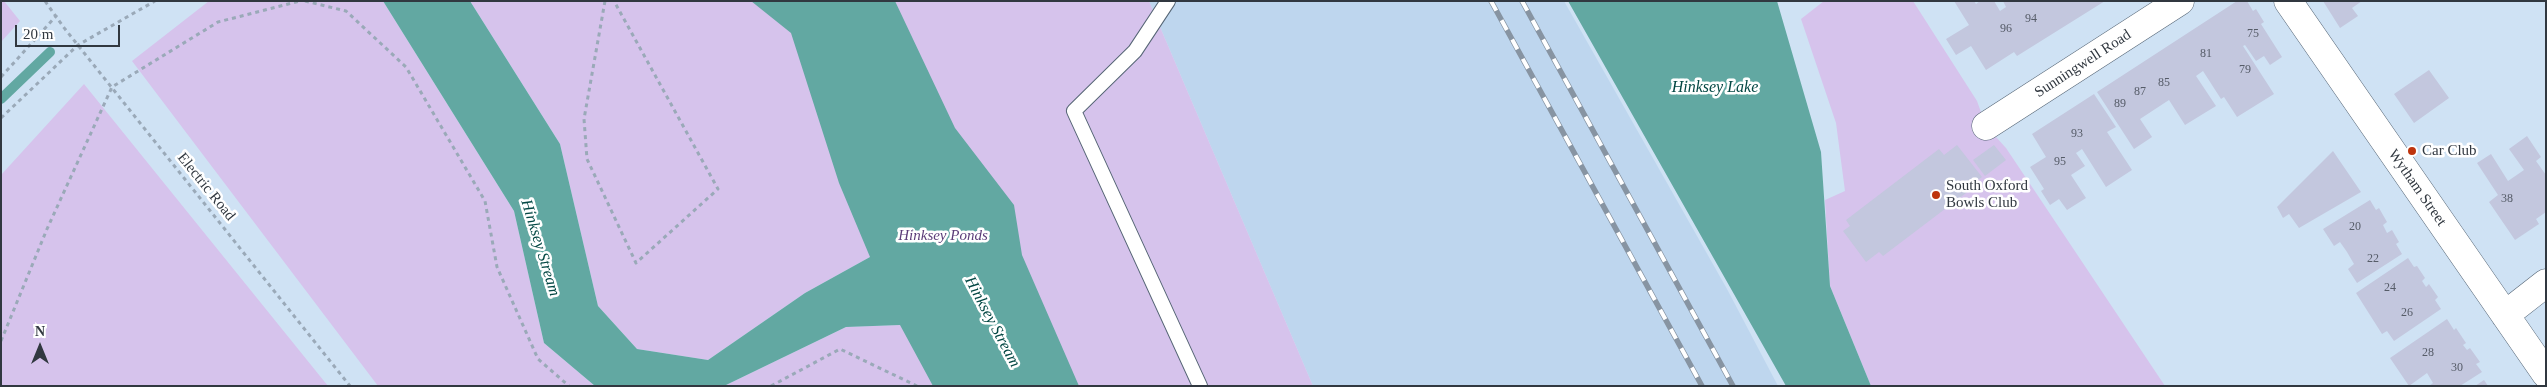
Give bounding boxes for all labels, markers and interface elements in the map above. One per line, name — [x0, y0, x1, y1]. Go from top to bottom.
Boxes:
house number: 94 — [2025, 12, 2037, 26]
scale bar — [18, 15, 122, 47]
house number: 96 — [2000, 22, 2012, 36]
text: 20 m — [23, 26, 53, 42]
street label: Sunningwell Road — [2031, 26, 2135, 102]
house number: 75 — [2247, 27, 2259, 41]
house number: 81 — [2200, 47, 2212, 61]
house number: 79 — [2239, 63, 2251, 77]
house number: 85 — [2158, 76, 2170, 90]
water label: Hinksey Lake — [1672, 78, 1758, 98]
house number: 87 — [2134, 85, 2146, 99]
house number: 89 — [2114, 97, 2126, 111]
house number: 93 — [2071, 127, 2083, 141]
place label: Car Club — [2422, 142, 2477, 160]
marker: Car Club — [2406, 145, 2418, 157]
street label: Wytham Street — [2384, 146, 2450, 230]
street label: Electric Road — [173, 149, 239, 225]
house number: 95 — [2054, 155, 2066, 169]
place label: South Oxford Bowls Club — [1946, 177, 2028, 212]
marker: South Oxford Bowls Club — [1930, 189, 1942, 201]
house number: 38 — [2501, 192, 2513, 206]
water label: Hinksey Stream — [516, 197, 564, 299]
house number: 20 — [2349, 220, 2361, 234]
park label: Hinksey Ponds — [898, 227, 988, 245]
house number: 22 — [2367, 252, 2379, 266]
water label: Hinksey Stream — [960, 273, 1024, 371]
house number: 24 — [2384, 281, 2396, 295]
house number: 26 — [2401, 306, 2413, 320]
north arrow — [15, 322, 65, 372]
text: N — [35, 324, 45, 339]
house number: 28 — [2422, 346, 2434, 360]
house number: 30 — [2451, 361, 2463, 375]

